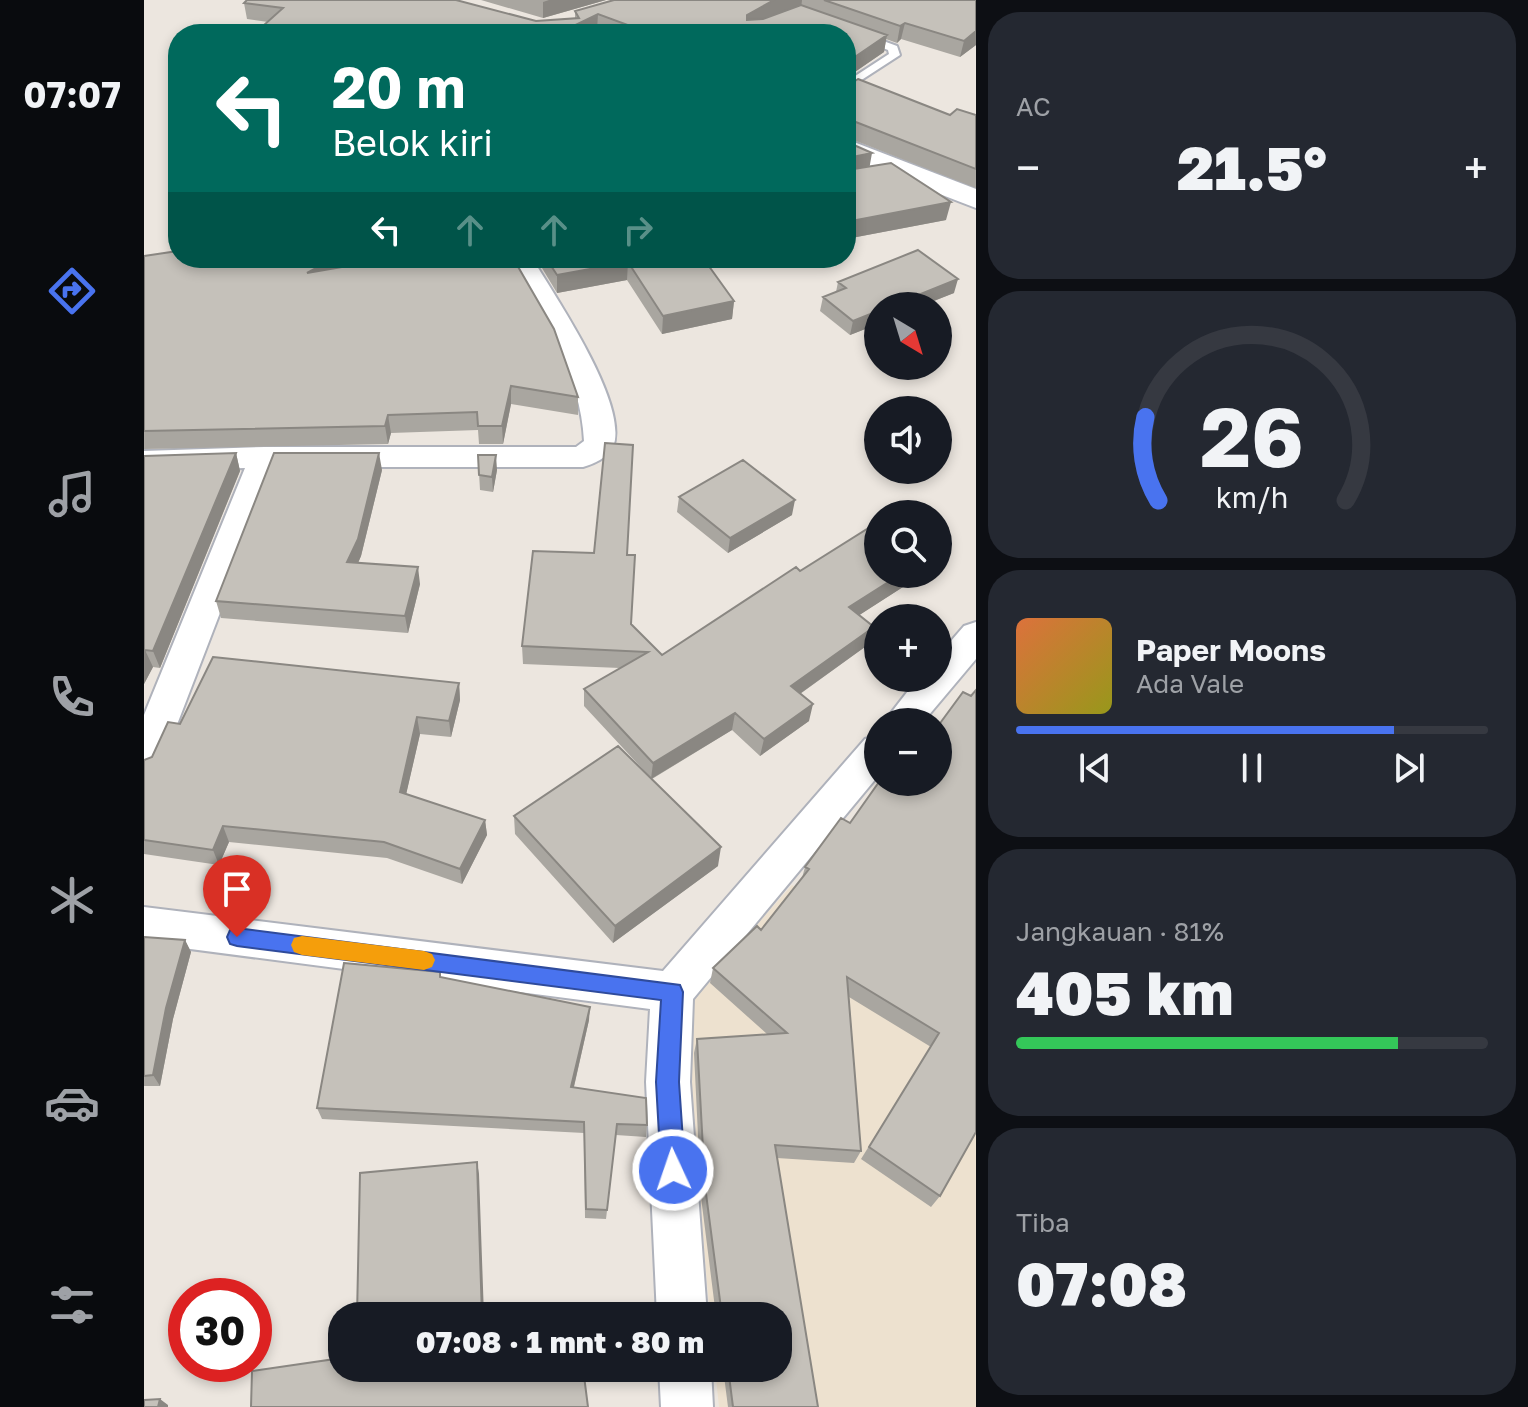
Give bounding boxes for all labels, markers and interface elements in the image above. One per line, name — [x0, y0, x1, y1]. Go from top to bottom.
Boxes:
text: 20 m — [332, 53, 466, 120]
icon: left — [200, 56, 304, 160]
text: 07:07 — [23, 73, 121, 116]
text: AC — [1016, 91, 1051, 122]
text: Belok kiri — [332, 121, 493, 164]
text: 21.5° — [1177, 131, 1327, 203]
text: − — [1016, 141, 1040, 194]
text: + — [1464, 141, 1488, 194]
icon: left — [364, 208, 408, 252]
icon: ahead — [448, 208, 492, 252]
icon: ahead — [532, 208, 576, 252]
icon: right — [616, 208, 660, 252]
icon: directions — [44, 263, 100, 319]
north arrow — [864, 292, 952, 380]
map controls — [864, 292, 952, 796]
text: 26 — [1200, 384, 1304, 484]
button: sound — [864, 396, 952, 484]
icon: music — [44, 466, 100, 522]
text: km/h — [1216, 480, 1288, 514]
button: search — [864, 500, 952, 588]
button: + — [864, 604, 952, 692]
text: Paper Moons — [1136, 632, 1326, 668]
text: Ada Vale — [1136, 668, 1244, 699]
icon: phone — [44, 669, 100, 725]
button: − — [864, 708, 952, 796]
icon: previous — [1073, 746, 1117, 790]
icon: pause — [1230, 746, 1274, 790]
icon: next — [1387, 746, 1431, 790]
pin — [203, 855, 271, 937]
icon: arrive — [215, 867, 259, 911]
icon: climate — [44, 872, 100, 928]
text: Jangkauan · 81% — [1016, 916, 1224, 947]
text: 405 km — [1016, 956, 1233, 1028]
icon: car — [44, 1075, 100, 1131]
position arrow — [631, 1128, 715, 1212]
text: Tiba — [1016, 1207, 1070, 1238]
text: 07:08 — [1016, 1247, 1187, 1319]
icon: filters — [44, 1277, 100, 1333]
speed limit sign: 30 — [168, 1278, 272, 1382]
text: 07:08 · 1 mnt · 80 m — [416, 1324, 704, 1360]

